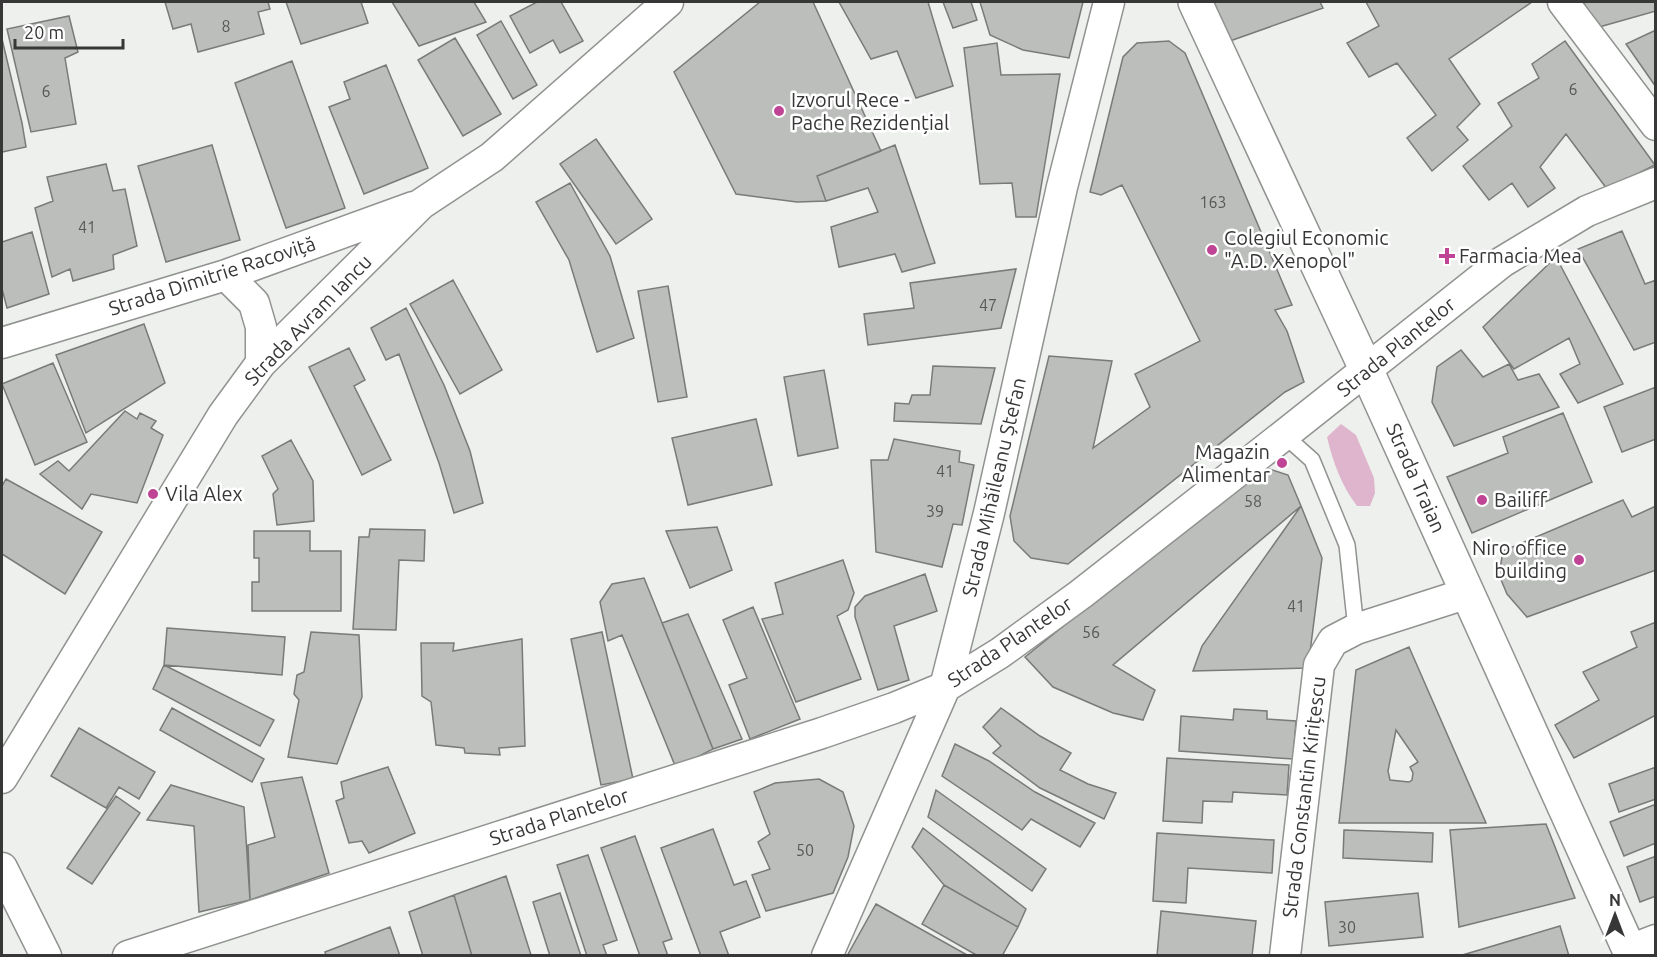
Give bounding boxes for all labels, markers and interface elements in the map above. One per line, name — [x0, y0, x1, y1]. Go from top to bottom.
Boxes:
scale bar — [15, 12, 123, 50]
house number: 8 — [221, 17, 231, 35]
text: 20 m — [24, 22, 64, 42]
house number: 6 — [1568, 80, 1578, 98]
house number: 6 — [41, 82, 51, 100]
place label: Izvorul Rece - Pache Rezidențial — [791, 88, 949, 134]
marker: Izvorul Rece - Pache Rezidențial — [772, 104, 786, 118]
house number: 163 — [1199, 193, 1227, 211]
house number: 41 — [78, 218, 96, 236]
place label: Colegiul Economic "A.D. Xenopol" — [1224, 226, 1389, 272]
street label: Strada Dimitrie Racoviță — [106, 231, 318, 320]
marker: Colegiul Economic "A.D. Xenopol" — [1205, 243, 1219, 257]
place label: Farmacia Mea — [1459, 244, 1582, 267]
marker: Farmacia Mea — [1440, 249, 1454, 263]
street label: Strada Avram Iancu — [239, 250, 376, 390]
street label: Strada Plantelor — [1332, 292, 1460, 401]
house number: 47 — [979, 296, 997, 314]
street label: Strada Mihăileanu Ștefan — [957, 375, 1030, 599]
street label: Strada Traian — [1382, 419, 1451, 536]
place label: Magazin Alimentar — [1182, 440, 1270, 486]
marker: Magazin Alimentar — [1275, 456, 1289, 470]
house number: 41 — [936, 462, 954, 480]
place label: Vila Alex — [165, 482, 243, 505]
marker: Vila Alex — [146, 487, 160, 501]
place label: Bailiff — [1494, 488, 1548, 511]
house number: 58 — [1244, 492, 1262, 510]
marker: Bailiff — [1475, 493, 1489, 507]
house number: 39 — [926, 502, 944, 520]
place label: Niro office building — [1472, 536, 1567, 582]
marker: Niro office building — [1572, 553, 1586, 567]
street label: Strada Plantelor — [943, 591, 1077, 692]
house number: 41 — [1287, 597, 1305, 615]
house number: 56 — [1082, 623, 1100, 641]
street label: Strada Constantin Kirițescu — [1277, 675, 1330, 919]
street label: Strada Plantelor — [486, 783, 632, 850]
house number: 50 — [796, 841, 814, 859]
north arrow — [1585, 885, 1645, 945]
text: N — [1609, 891, 1621, 909]
house number: 30 — [1338, 918, 1356, 936]

